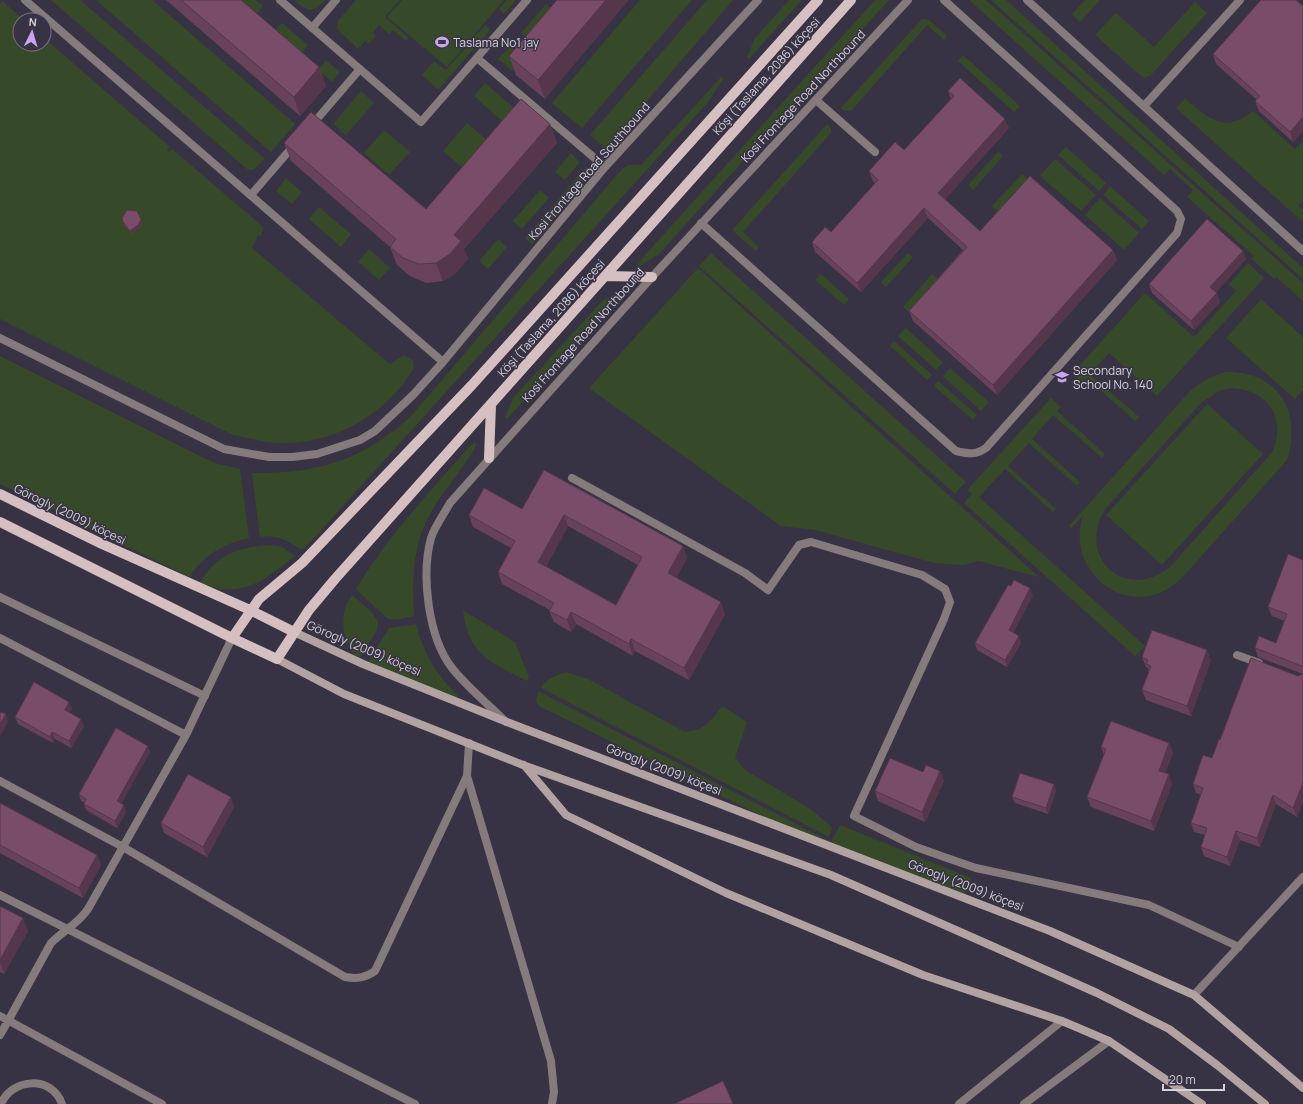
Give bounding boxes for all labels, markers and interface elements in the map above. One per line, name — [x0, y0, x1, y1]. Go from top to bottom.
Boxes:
north arrow — [12, 12, 52, 52]
street label: Köşi (Taslama, 2086) köçesi — [708, 13, 824, 139]
text: N — [28, 14, 38, 29]
street label: Kosi Frontage Road Northbound — [737, 26, 869, 166]
sports icon: Taslama No1 jay — [434, 34, 450, 50]
place label: Taslama No1 jay — [453, 34, 540, 51]
street label: Kosi Frontage Road Southbound — [524, 98, 654, 244]
street label: Köşi (Taslama, 2086) köçesi — [493, 255, 609, 381]
street label: Kosi Frontage Road Northbound — [518, 264, 648, 406]
place label: Secondary School No. 140 — [1073, 362, 1153, 393]
school or university icon: Secondary School No. 140 — [1054, 369, 1070, 385]
street label: Görogly (2009) köçesi — [11, 479, 129, 549]
street label: Görogly (2009) köçesi — [304, 616, 424, 680]
street label: Görogly (2009) köçesi — [604, 739, 724, 799]
street label: Görogly (2009) köçesi — [906, 855, 1026, 915]
scale bar — [1163, 1066, 1224, 1092]
text: 20 m — [1169, 1071, 1196, 1088]

